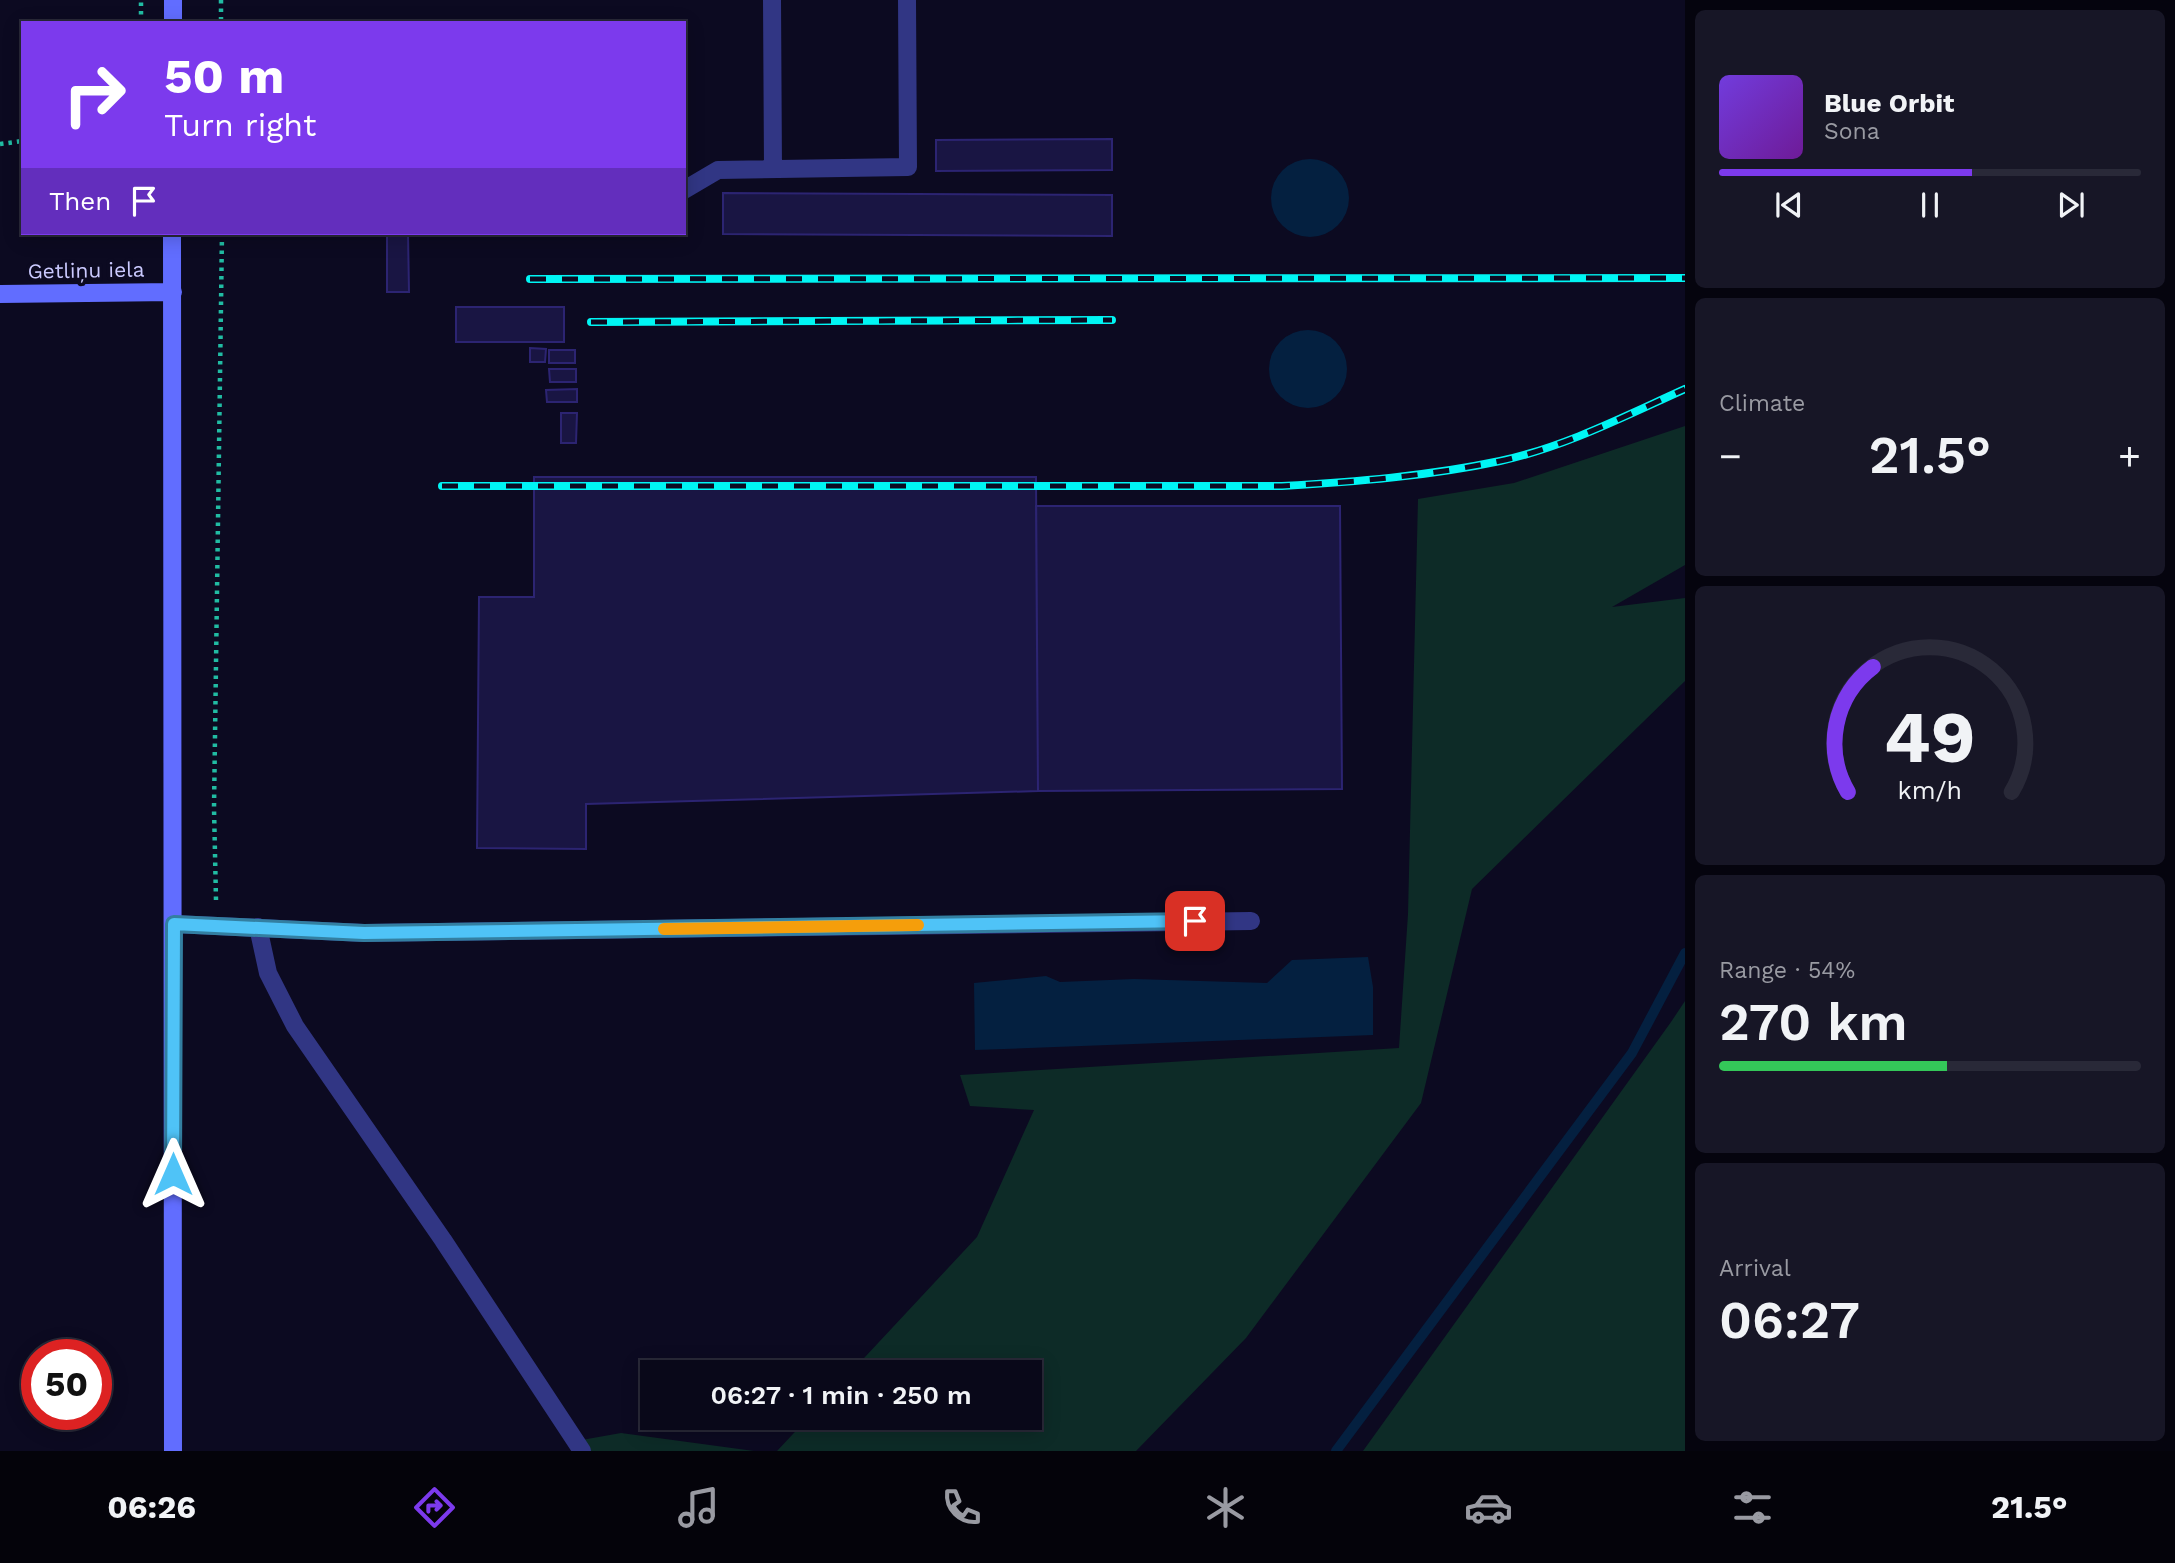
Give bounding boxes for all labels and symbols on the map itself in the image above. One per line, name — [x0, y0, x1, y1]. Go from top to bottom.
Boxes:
street label: Getliņu iela — [27, 256, 145, 284]
pin — [1165, 891, 1225, 951]
position arrow — [136, 1137, 210, 1211]
speed limit sign: 50 — [21, 1339, 112, 1430]

